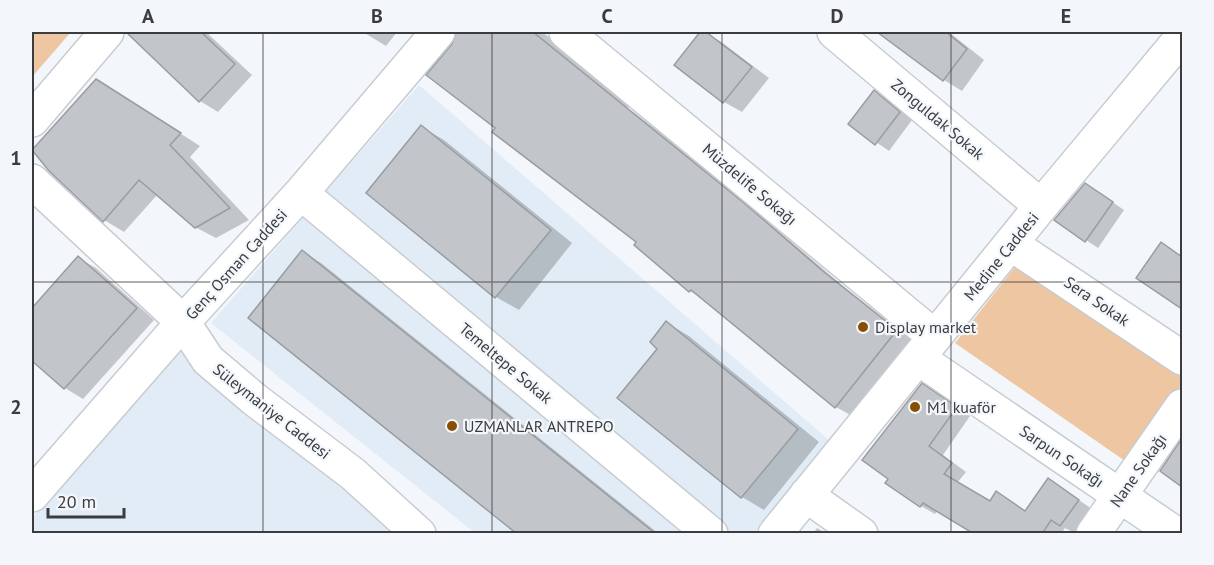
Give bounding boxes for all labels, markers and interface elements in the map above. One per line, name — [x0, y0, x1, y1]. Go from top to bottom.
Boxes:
text: A — [142, 3, 155, 29]
text: B — [371, 3, 383, 29]
text: C — [601, 3, 613, 29]
text: D — [831, 3, 844, 29]
text: E — [1061, 3, 1071, 29]
street label: Zonguldak Sokak — [887, 74, 989, 164]
street label: Müzdelife Sokağı — [699, 139, 801, 229]
text: 1 — [10, 145, 22, 171]
street label: Genç Osman Caddesi — [181, 204, 291, 324]
street label: Medine Caddesi — [959, 208, 1043, 304]
street label: Sera Sokak — [1060, 272, 1134, 330]
place label: Display market — [875, 317, 977, 337]
street label: Temeltepe Sokak — [455, 318, 557, 408]
marker: Display market — [856, 320, 870, 334]
street label: Süleymaniye Caddesi — [209, 359, 335, 463]
text: 2 — [10, 394, 22, 420]
place label: M1 kuaför — [927, 397, 996, 417]
marker: M1 kuaför — [908, 400, 922, 414]
place label: UZMANLAR ANTREPO — [464, 416, 614, 436]
marker: UZMANLAR ANTREPO — [445, 419, 459, 433]
street label: Sarpun Sokağı — [1016, 420, 1108, 492]
street label: Nane Sokağı — [1105, 429, 1171, 511]
scale bar — [48, 481, 124, 519]
text: 20 m — [57, 490, 96, 513]

